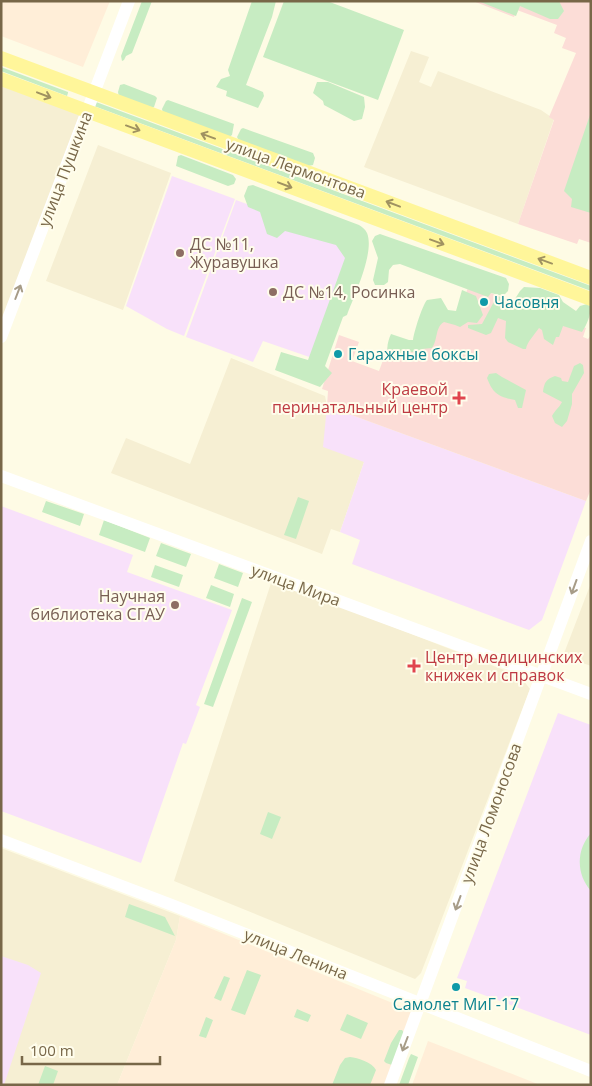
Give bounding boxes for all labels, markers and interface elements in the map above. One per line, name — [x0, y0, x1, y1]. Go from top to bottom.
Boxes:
one-way arrow — [36, 91, 51, 100]
street label: улица Пушкина — [33, 108, 97, 230]
one-way arrow — [125, 125, 140, 134]
one-way arrow — [200, 131, 216, 140]
street label: улица Лермонтова — [223, 132, 369, 204]
one-way arrow — [277, 181, 292, 190]
one-way arrow — [386, 199, 401, 208]
place label: ДС №11, Журавушка — [190, 233, 279, 273]
one-way arrow — [429, 238, 444, 247]
marker: ДС №11, Журавушка — [174, 247, 186, 259]
one-way arrow — [538, 256, 553, 265]
place label: ДС №14, Росинка — [283, 281, 415, 303]
one-way arrow — [14, 285, 24, 300]
marker: ДС №14, Росинка — [267, 286, 279, 298]
place label: Часовня — [494, 291, 559, 313]
marker: Часовня — [478, 296, 490, 308]
place label: Гаражные боксы — [348, 343, 479, 365]
marker: Гаражные боксы — [332, 348, 344, 360]
place label: Краевой перинатальный центр — [272, 378, 448, 418]
marker: Краевой перинатальный центр — [452, 391, 466, 405]
street label: улица Мира — [248, 559, 344, 611]
one-way arrow — [569, 578, 578, 594]
place label: Научная библиотека СГАУ — [31, 585, 165, 625]
marker: Научная библиотека СГАУ — [169, 599, 181, 611]
place label: Центр медицинских книжек и справок — [425, 646, 583, 686]
marker: Центр медицинских книжек и справок — [407, 659, 421, 673]
street label: улица Ломоносова — [455, 740, 527, 886]
one-way arrow — [453, 895, 462, 910]
street label: улица Ленина — [241, 923, 351, 985]
marker: Самолет МиГ-17 — [450, 981, 462, 993]
place label: Самолет МиГ-17 — [393, 993, 519, 1015]
scale bar — [22, 1034, 160, 1066]
one-way arrow — [400, 1036, 409, 1051]
text: 100 m — [30, 1040, 74, 1060]

